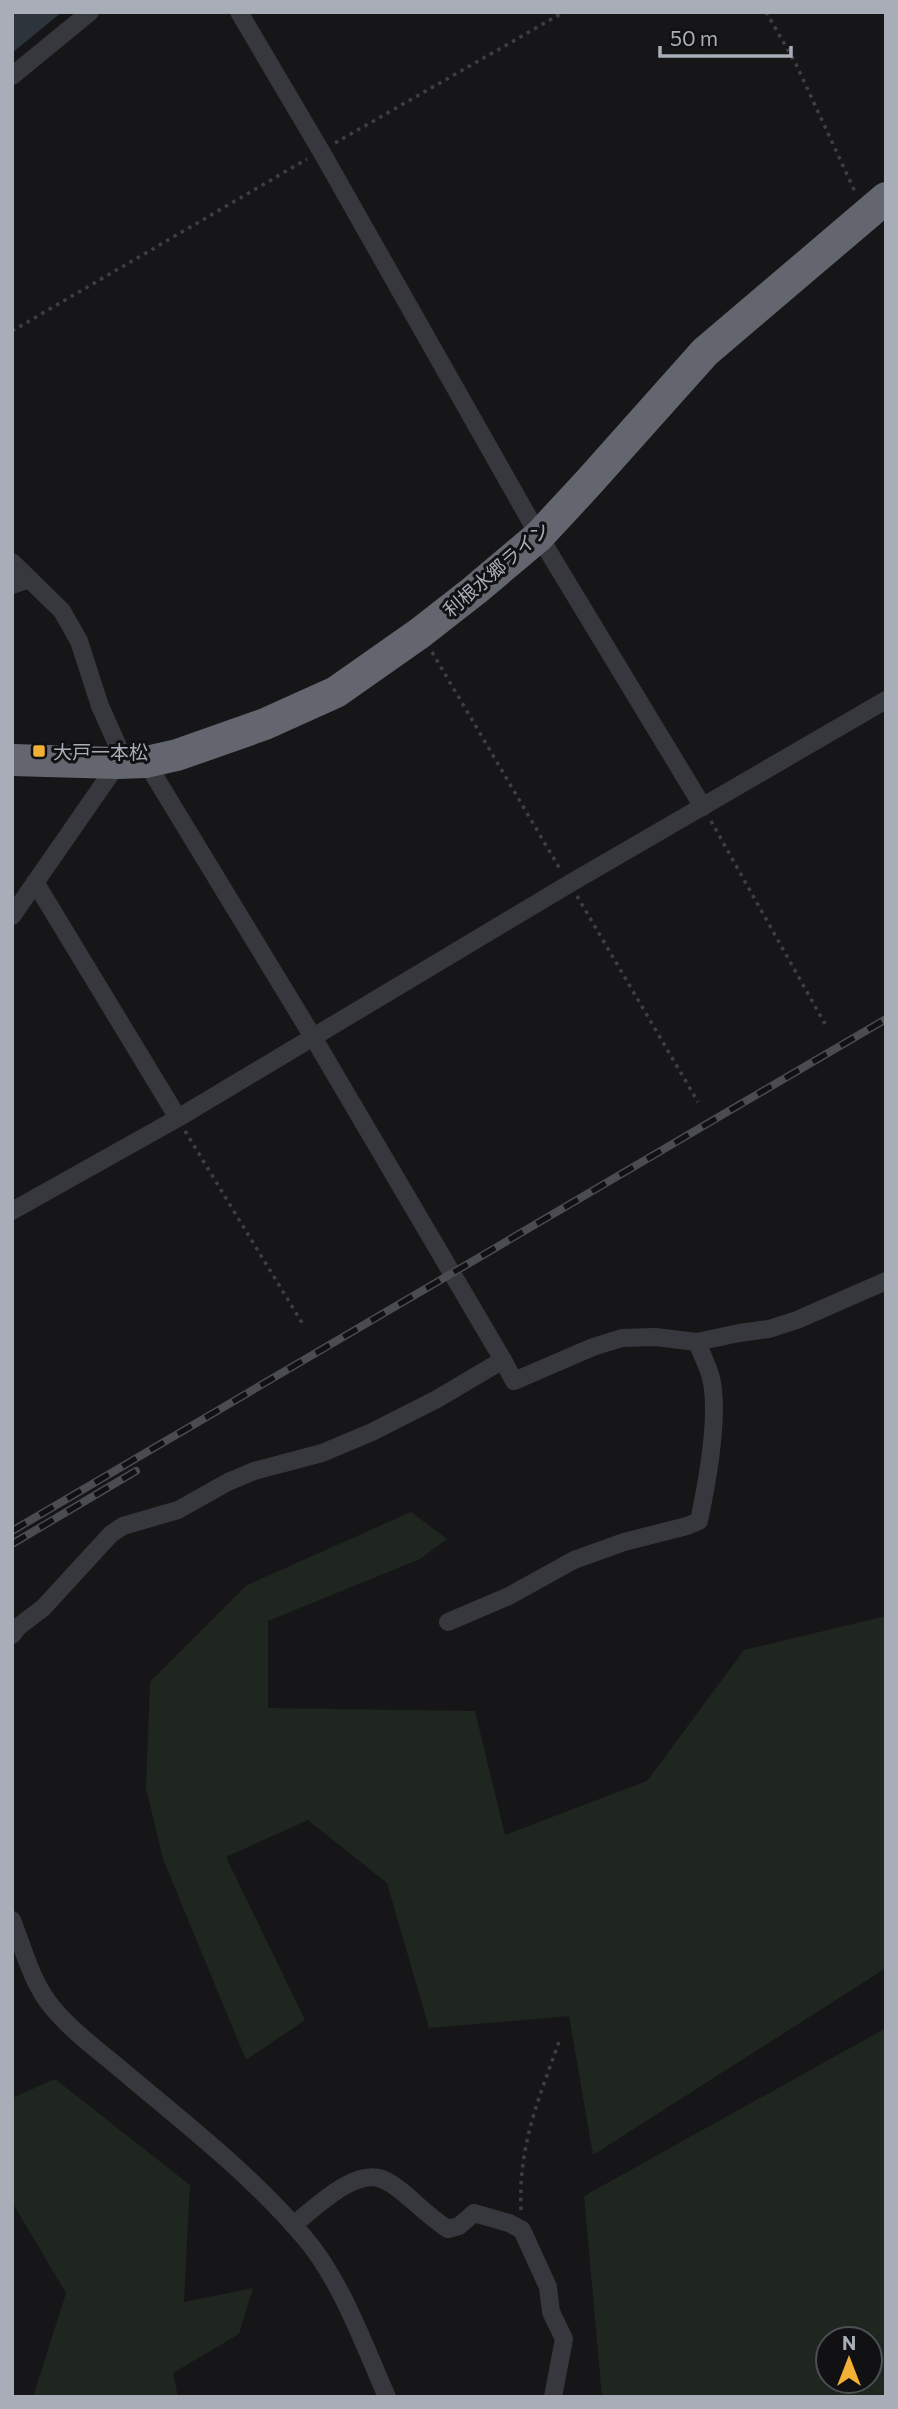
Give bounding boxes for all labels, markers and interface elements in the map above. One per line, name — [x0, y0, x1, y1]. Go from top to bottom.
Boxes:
scale bar — [660, 14, 791, 58]
text: 50 m — [670, 25, 718, 50]
street label: 利根水郷ライン — [438, 517, 554, 621]
place label: 大戸一本松 — [53, 740, 148, 763]
marker: 大戸一本松 — [31, 743, 47, 759]
north arrow — [814, 2325, 884, 2395]
text: N — [842, 2331, 856, 2354]

